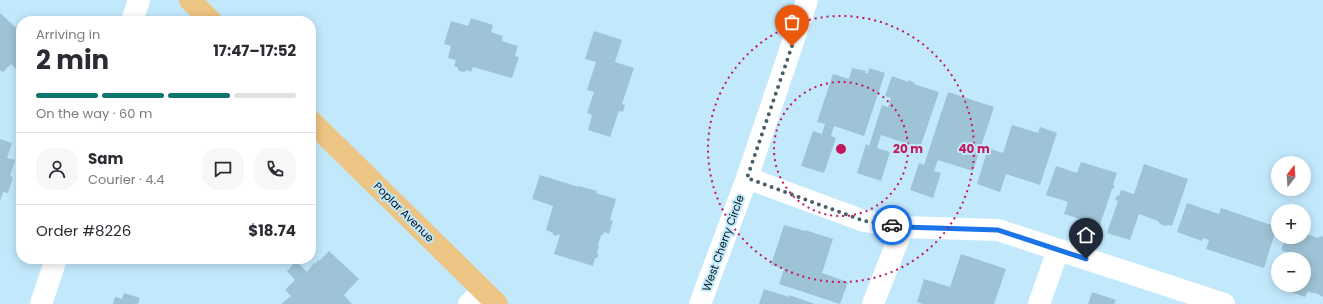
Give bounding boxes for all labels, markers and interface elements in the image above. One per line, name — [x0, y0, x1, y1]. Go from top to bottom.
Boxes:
pin — [775, 5, 809, 46]
icon: bag — [781, 11, 803, 33]
text: Arriving in — [36, 25, 100, 44]
text: 17:47–17:52 — [213, 40, 296, 61]
text: 2 min — [36, 42, 109, 78]
text: On the way · 60 m — [36, 104, 152, 123]
text: 20 m — [893, 140, 923, 157]
text: 40 m — [958, 140, 990, 157]
centre of rings — [834, 142, 848, 156]
button: person — [36, 148, 78, 190]
text: Sam — [88, 148, 123, 169]
button: chat — [202, 148, 244, 190]
button: phone — [254, 148, 296, 190]
north arrow — [1271, 156, 1311, 196]
map controls — [1271, 156, 1311, 292]
text: Courier · 4.4 — [88, 170, 164, 189]
street label: Poplar Avenue — [370, 178, 438, 246]
street label: West Cherry Circle — [698, 192, 748, 293]
button: + — [1271, 204, 1311, 244]
courier — [872, 205, 912, 245]
icon: car — [881, 214, 903, 236]
pin — [1069, 218, 1103, 259]
text: Order #8226 — [36, 220, 131, 241]
text: $18.74 — [248, 220, 296, 241]
icon: home — [1075, 224, 1097, 246]
button: − — [1271, 252, 1311, 292]

